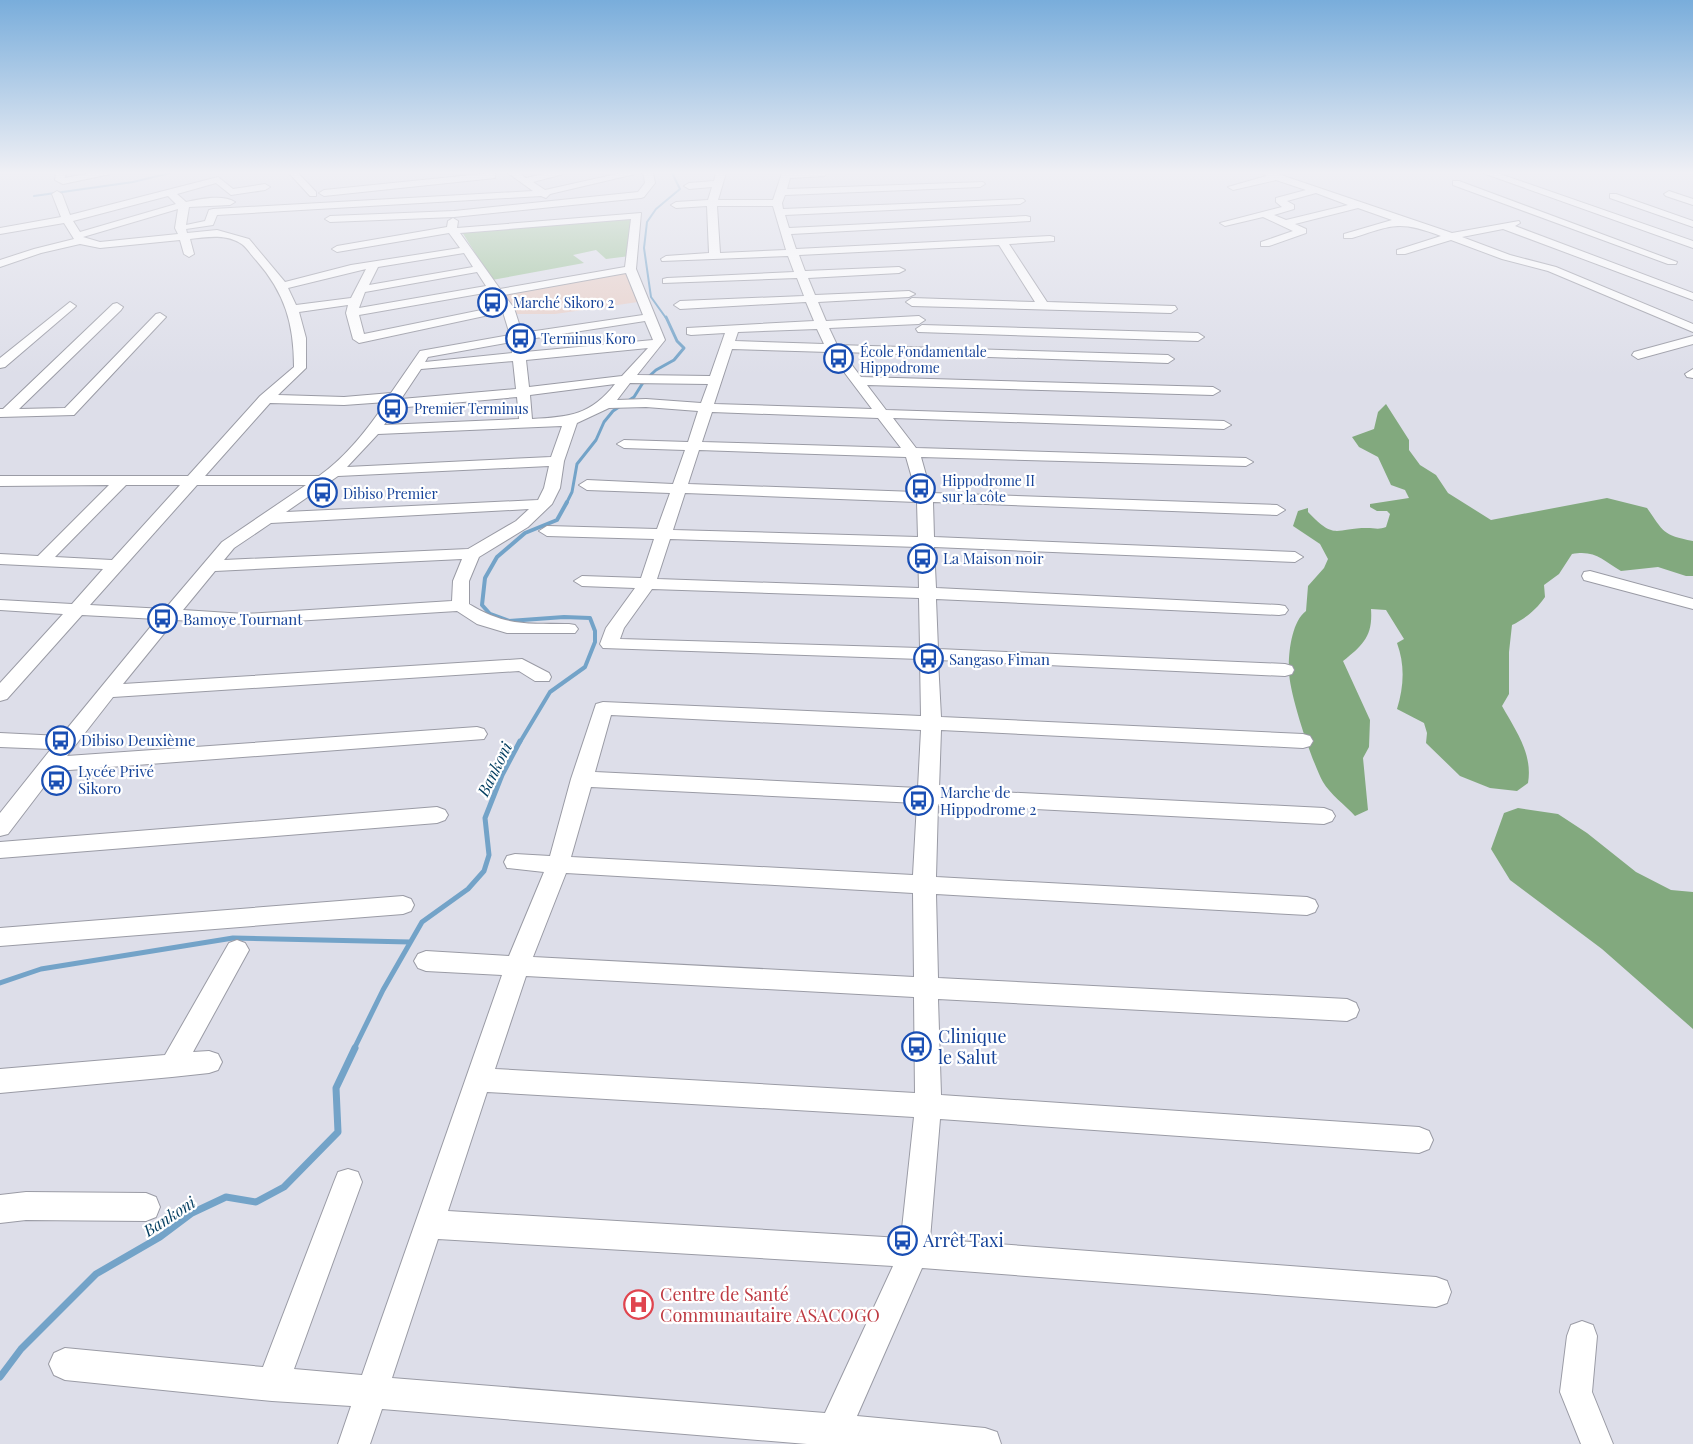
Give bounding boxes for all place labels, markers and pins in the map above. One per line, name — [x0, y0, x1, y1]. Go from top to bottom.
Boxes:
bus stop icon: Marché Sikoro 2 — [476, 286, 508, 318]
place label: Marché Sikoro 2 — [513, 293, 614, 312]
bus stop icon: Terminus Koro — [504, 322, 536, 354]
place label: Terminus Koro — [541, 329, 636, 348]
place label: École Fondamentale Hippodrome — [860, 342, 987, 377]
bus stop icon: École Fondamentale Hippodrome — [823, 343, 855, 375]
bus stop icon: Premier Terminus — [377, 392, 409, 424]
place label: Premier Terminus — [414, 399, 529, 418]
place label: Hippodrome II sur la côte — [942, 471, 1035, 506]
bus stop icon: Hippodrome II sur la côte — [905, 472, 937, 504]
bus stop icon: Dibiso Premier — [306, 477, 338, 509]
place label: Dibiso Premier — [343, 484, 438, 503]
bus stop icon: La Maison noir — [906, 542, 938, 574]
place label: La Maison noir — [943, 548, 1044, 568]
bus stop icon: Bamoye Tournant — [146, 603, 178, 635]
place label: Bamoye Tournant — [183, 609, 303, 629]
bus stop icon: Sangaso Fiman — [912, 643, 944, 675]
place label: Sangaso Fiman — [949, 649, 1050, 669]
bus stop icon: Dibiso Deuxième — [44, 724, 76, 756]
place label: Dibiso Deuxième — [81, 730, 196, 750]
place label: Lycée Privé Sikoro — [78, 761, 154, 798]
bus stop icon: Lycée Privé Sikoro — [41, 764, 73, 796]
place label: Marche de Hippodrome 2 — [940, 782, 1037, 819]
bus stop icon: Marche de Hippodrome 2 — [903, 785, 935, 817]
place label: Clinique le Salut — [938, 1024, 1007, 1069]
bus stop icon: Clinique le Salut — [901, 1030, 933, 1062]
bus stop icon: Arrêt Taxi — [886, 1224, 918, 1256]
place label: Arrêt Taxi — [922, 1228, 1004, 1252]
place label: Centre de Santé Communautaire ASACOGO — [660, 1282, 880, 1327]
hospital icon: Centre de Santé Communautaire ASACOGO — [623, 1288, 655, 1320]

